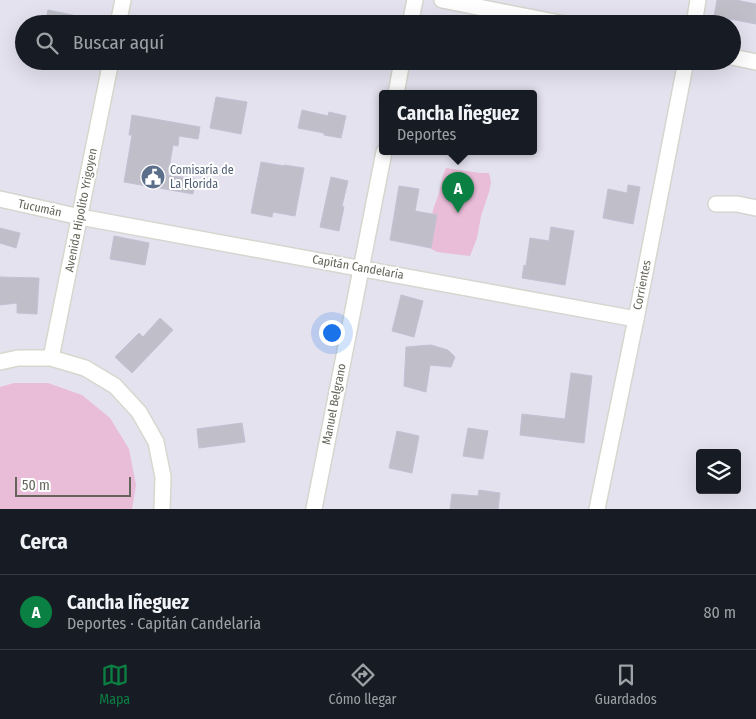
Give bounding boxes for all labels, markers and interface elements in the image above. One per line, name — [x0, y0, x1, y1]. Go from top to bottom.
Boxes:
search box — [15, 15, 741, 70]
icon: search — [33, 29, 61, 57]
text: Buscar aquí — [73, 31, 164, 54]
popup — [379, 90, 537, 155]
text: Cancha Iñeguez — [397, 102, 519, 125]
text: Deportes — [397, 125, 456, 144]
street label: Avenida Hipolito Yrigoyen — [62, 147, 100, 273]
place label: Comisaría de La Florida — [170, 163, 234, 191]
public building icon: Comisaría de La Florida — [140, 164, 166, 190]
pin: A — [442, 172, 474, 213]
street label: Tucumán — [17, 197, 63, 219]
street label: Capitán Candelaria — [311, 252, 405, 282]
street label: Corrientes — [630, 259, 654, 311]
your location — [319, 320, 345, 346]
street label: Manuel Belgrano — [319, 362, 349, 446]
map controls — [696, 449, 741, 494]
button: layers — [696, 449, 741, 494]
scale bar — [15, 474, 131, 497]
text: 50 m — [22, 477, 50, 494]
text: Cerca — [20, 529, 68, 555]
text: Cancha Iñeguez — [67, 591, 189, 614]
text: A — [32, 603, 40, 622]
text: 80 m — [704, 603, 736, 622]
text: Deportes · Capitán Candelaria — [67, 614, 261, 633]
tab: Mapa — [99, 661, 130, 708]
tab: Cómo llegar — [329, 661, 396, 708]
tab: Guardados — [595, 661, 657, 708]

